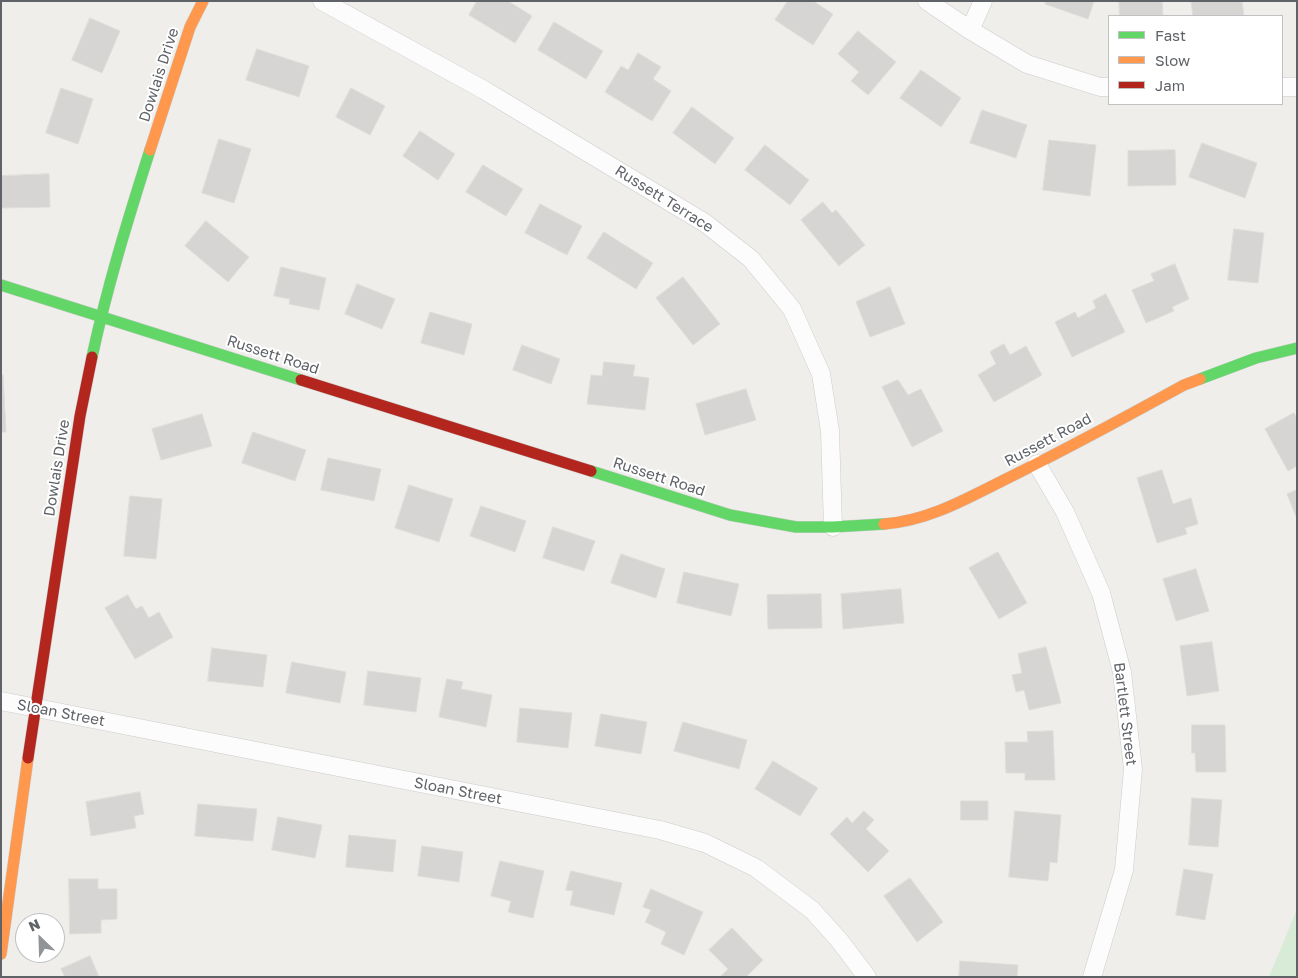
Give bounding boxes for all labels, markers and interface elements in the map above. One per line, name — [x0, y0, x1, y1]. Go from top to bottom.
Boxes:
legend — [1108, 15, 1283, 105]
street label: Dowlais Drive — [135, 26, 183, 124]
text: Fast — [1155, 26, 1186, 44]
text: Slow — [1155, 51, 1190, 69]
text: Jam — [1155, 76, 1185, 94]
street label: Russett Terrace — [611, 162, 717, 236]
street label: Russett Road — [225, 332, 321, 378]
street label: Russett Road — [1001, 410, 1095, 470]
street label: Dowlais Drive — [40, 418, 74, 518]
street label: Russett Road — [611, 454, 707, 500]
street label: Bartlett Street — [1110, 661, 1140, 767]
street label: Sloan Street — [16, 696, 106, 730]
street label: Sloan Street — [413, 774, 503, 808]
north arrow — [15, 913, 65, 963]
text: N — [26, 915, 42, 935]

